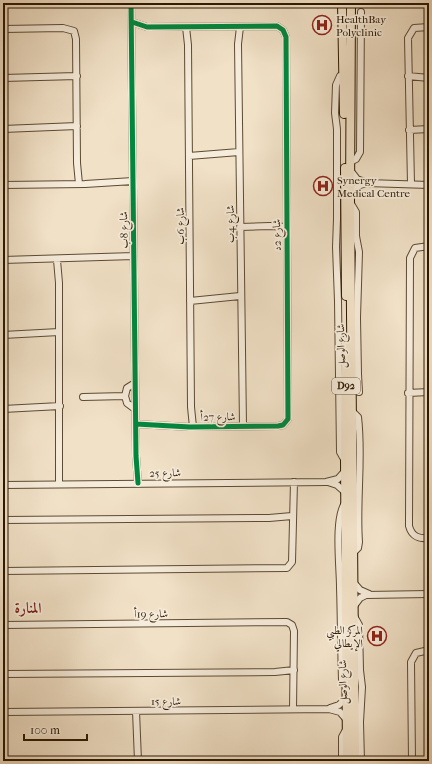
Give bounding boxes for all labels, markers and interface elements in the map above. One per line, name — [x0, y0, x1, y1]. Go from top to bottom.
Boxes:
place label: HealthBay Polyclinic — [336, 13, 387, 39]
hospital icon: HealthBay Polyclinic — [311, 14, 333, 36]
place label: Synergy Medical Centre — [337, 174, 411, 200]
hospital icon: Synergy Medical Centre — [312, 175, 334, 197]
street label: شارع 4ب — [224, 205, 240, 243]
street label: شارع 6ب — [174, 207, 190, 245]
street label: شارع 8ب — [117, 211, 134, 249]
street label: شارع 2د — [270, 219, 287, 251]
street label: شارع الوصل — [334, 324, 351, 368]
road number: D92 — [332, 378, 360, 394]
street label: شارع 27أ — [200, 408, 236, 427]
street label: شارع 25 — [149, 466, 181, 483]
district label: المنارة — [14, 599, 42, 617]
street label: شارع 19أ — [134, 605, 168, 624]
place label: المركز الطبي الإيطالي — [326, 624, 363, 652]
hospital icon: المركز الطبي الإيطالي — [366, 625, 388, 647]
street label: شارع الوصل — [336, 660, 353, 704]
street label: شارع 15 — [151, 695, 181, 711]
scale bar — [24, 716, 87, 742]
text: 100 m — [30, 723, 60, 737]

